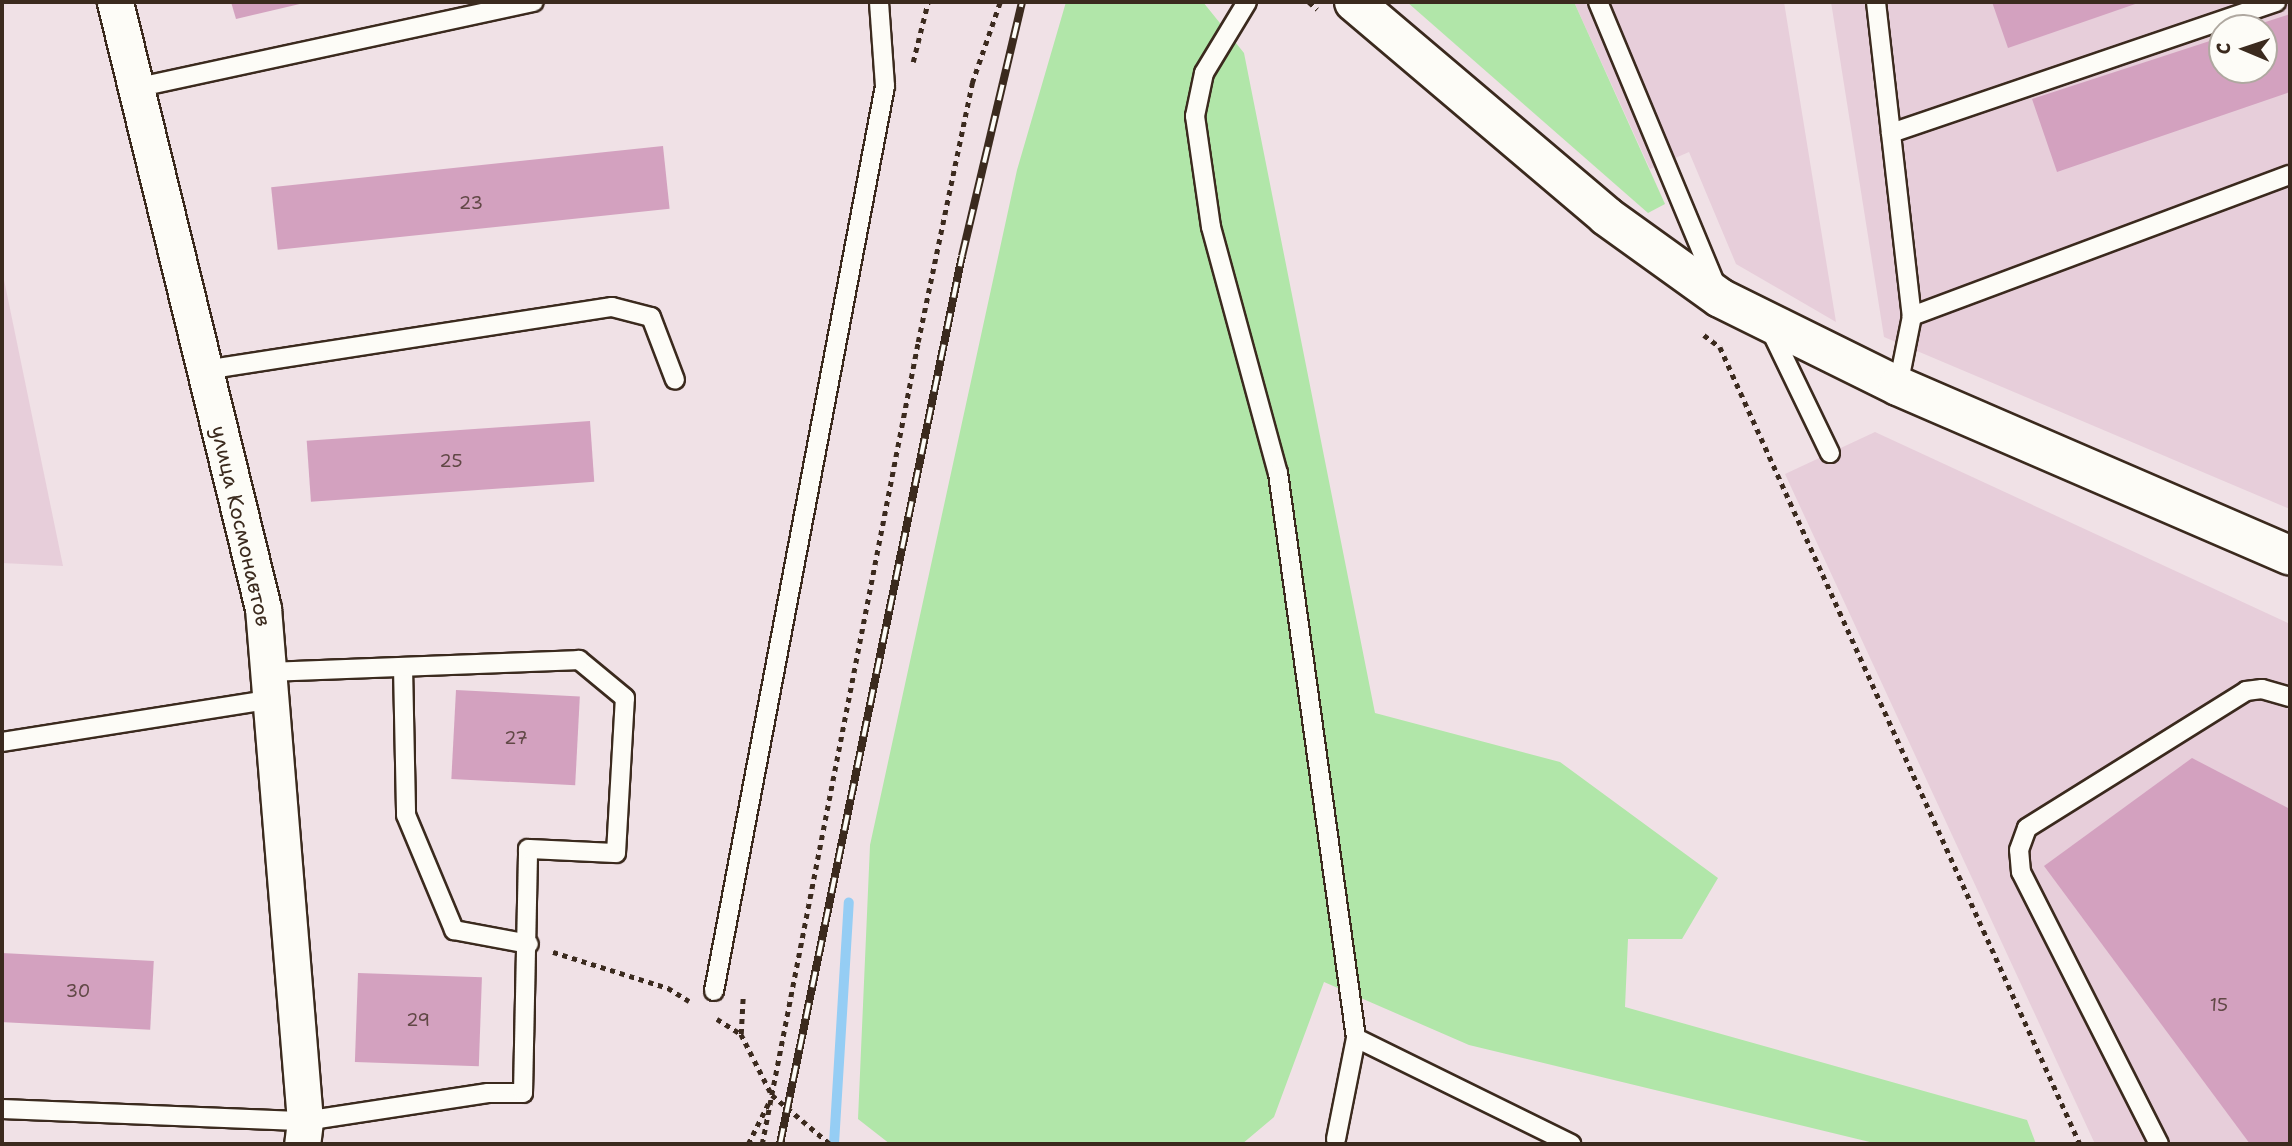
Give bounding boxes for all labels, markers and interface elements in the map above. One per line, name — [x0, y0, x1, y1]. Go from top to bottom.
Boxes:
north arrow — [2208, 14, 2278, 84]
text: С — [2211, 42, 2236, 55]
house number: 23 — [459, 192, 483, 214]
street label: улица Космонавтов — [206, 423, 276, 629]
house number: 25 — [439, 450, 463, 472]
house number: 27 — [504, 727, 528, 749]
house number: 30 — [66, 980, 90, 1002]
house number: 15 — [2210, 994, 2228, 1016]
house number: 29 — [406, 1009, 430, 1031]

